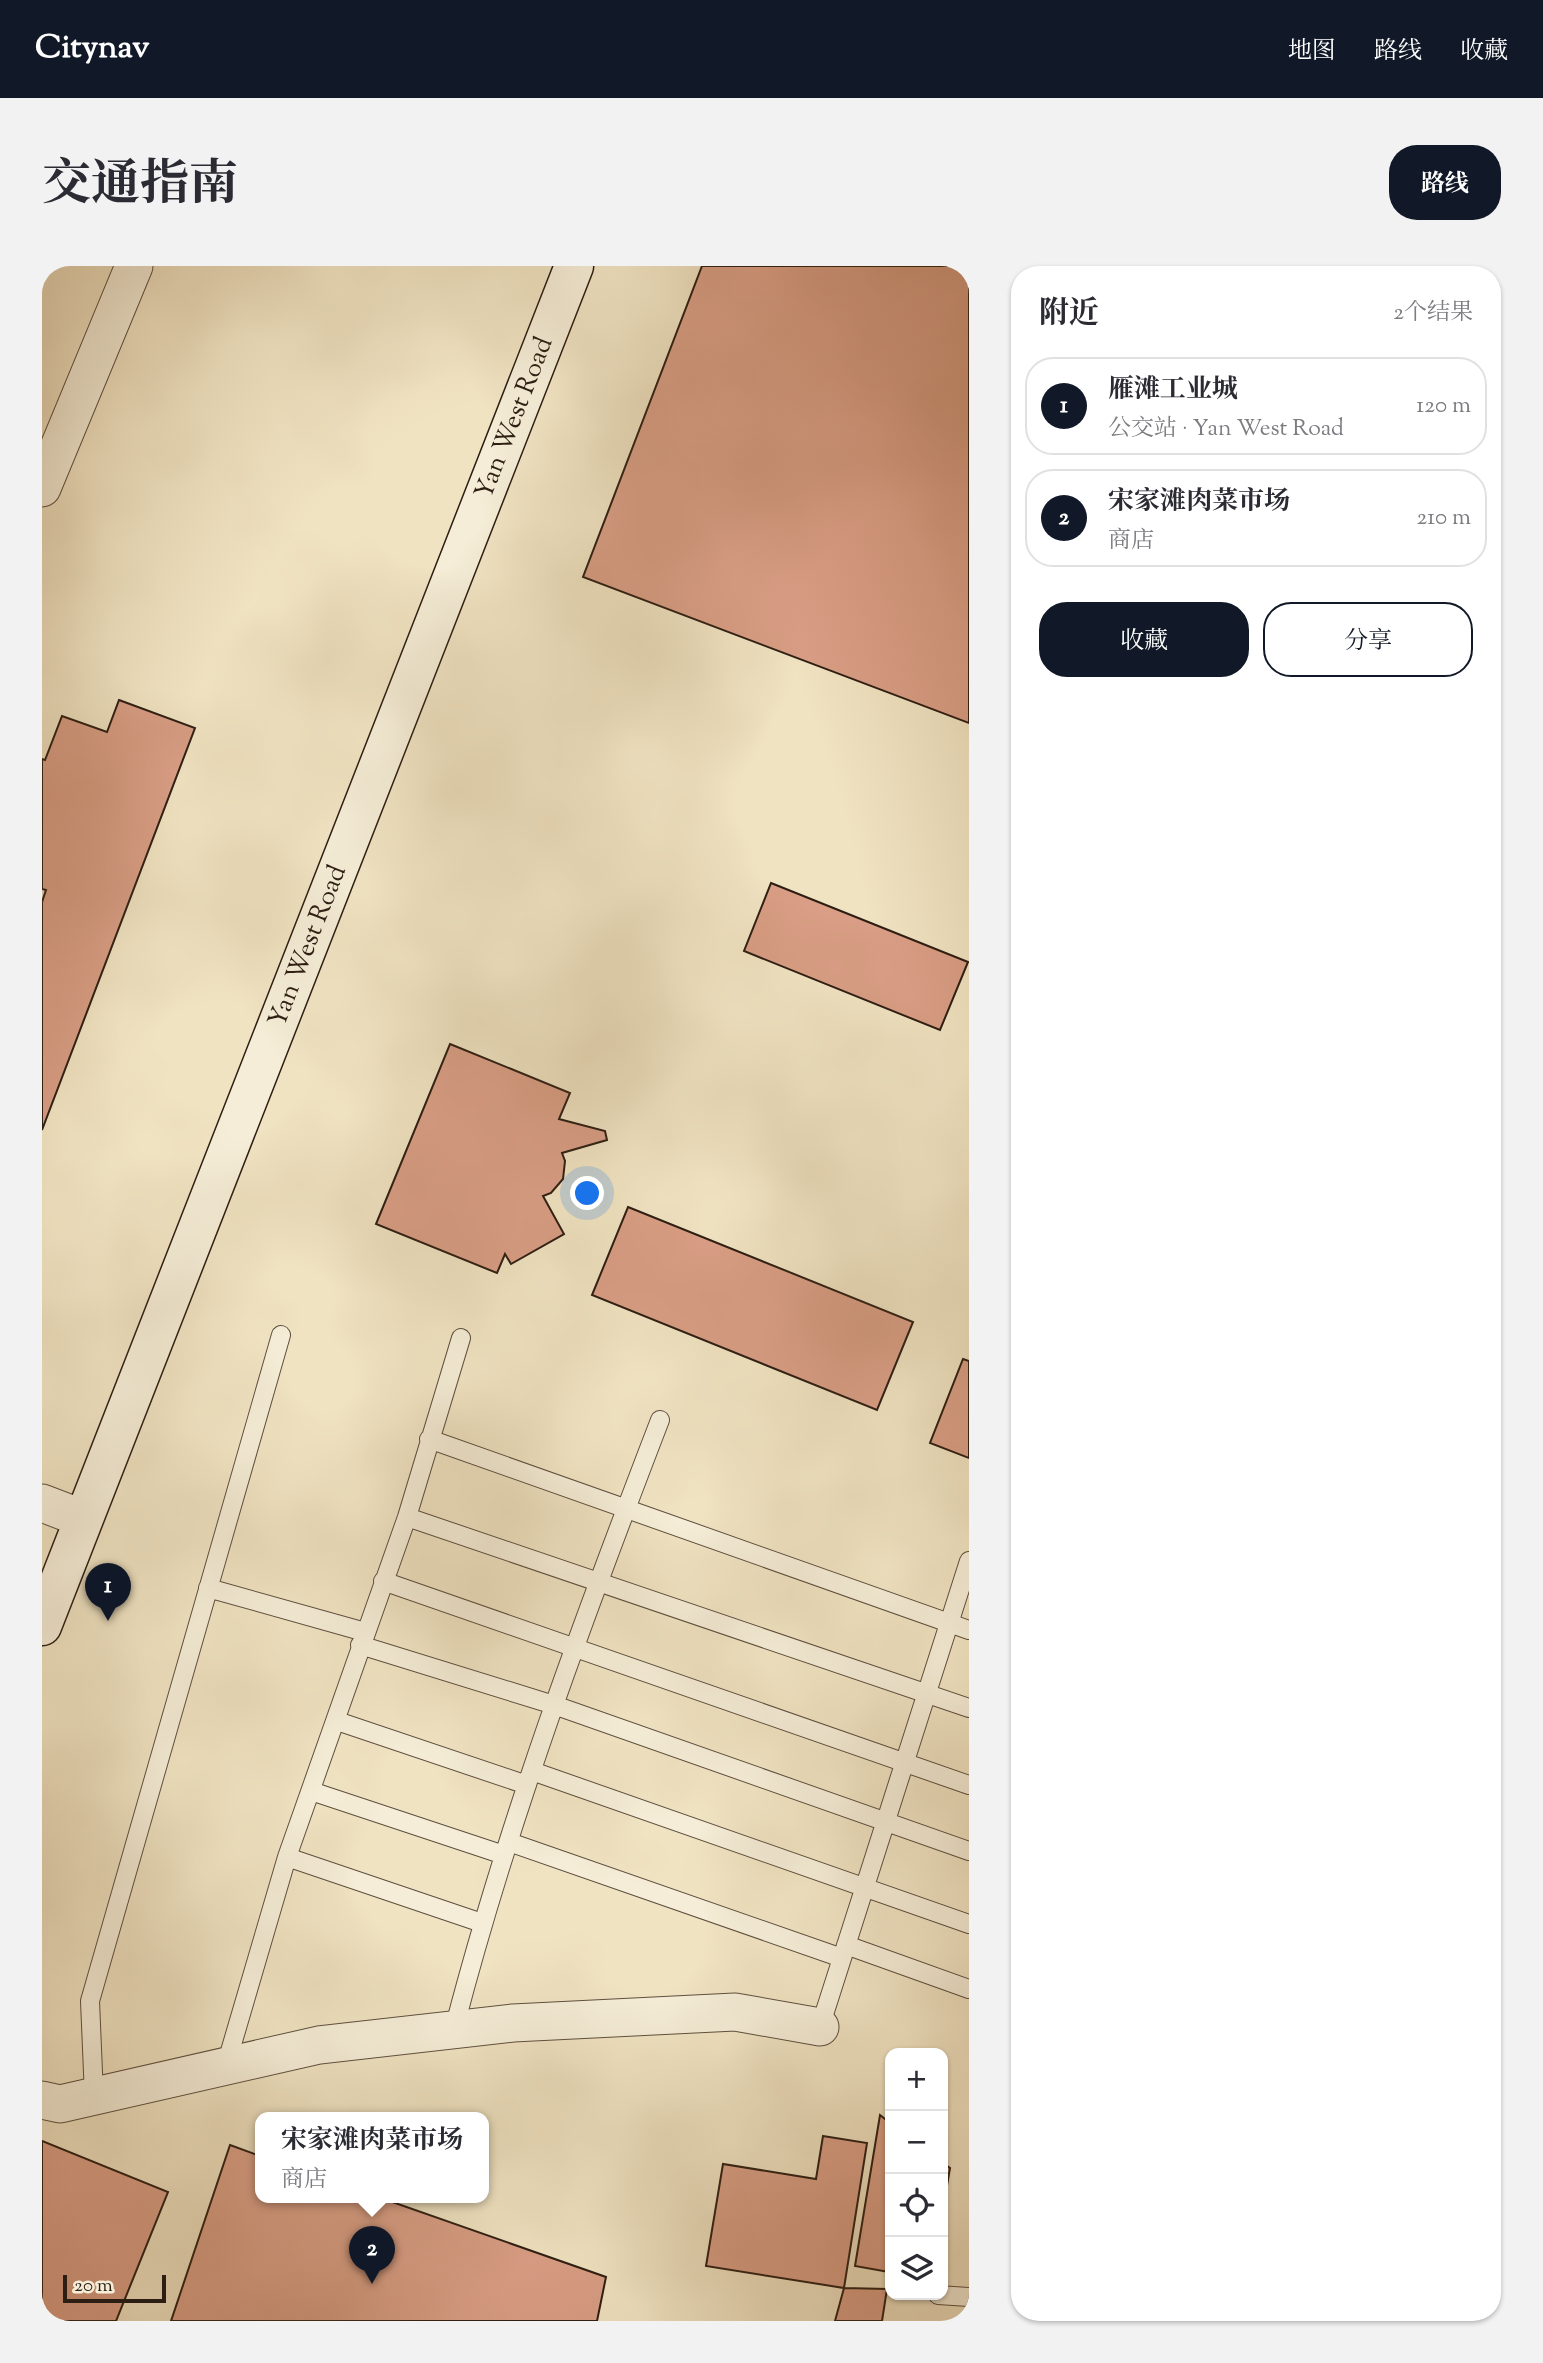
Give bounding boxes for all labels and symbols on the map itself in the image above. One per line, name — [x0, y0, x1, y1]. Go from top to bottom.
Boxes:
street label: Yan West Road — [466, 331, 563, 505]
street label: Yan West Road — [260, 859, 356, 1033]
your location — [570, 1176, 604, 1210]
pin: 1 — [85, 1563, 131, 1621]
pin: 2 — [349, 2226, 395, 2284]
scale bar — [63, 2272, 166, 2304]

